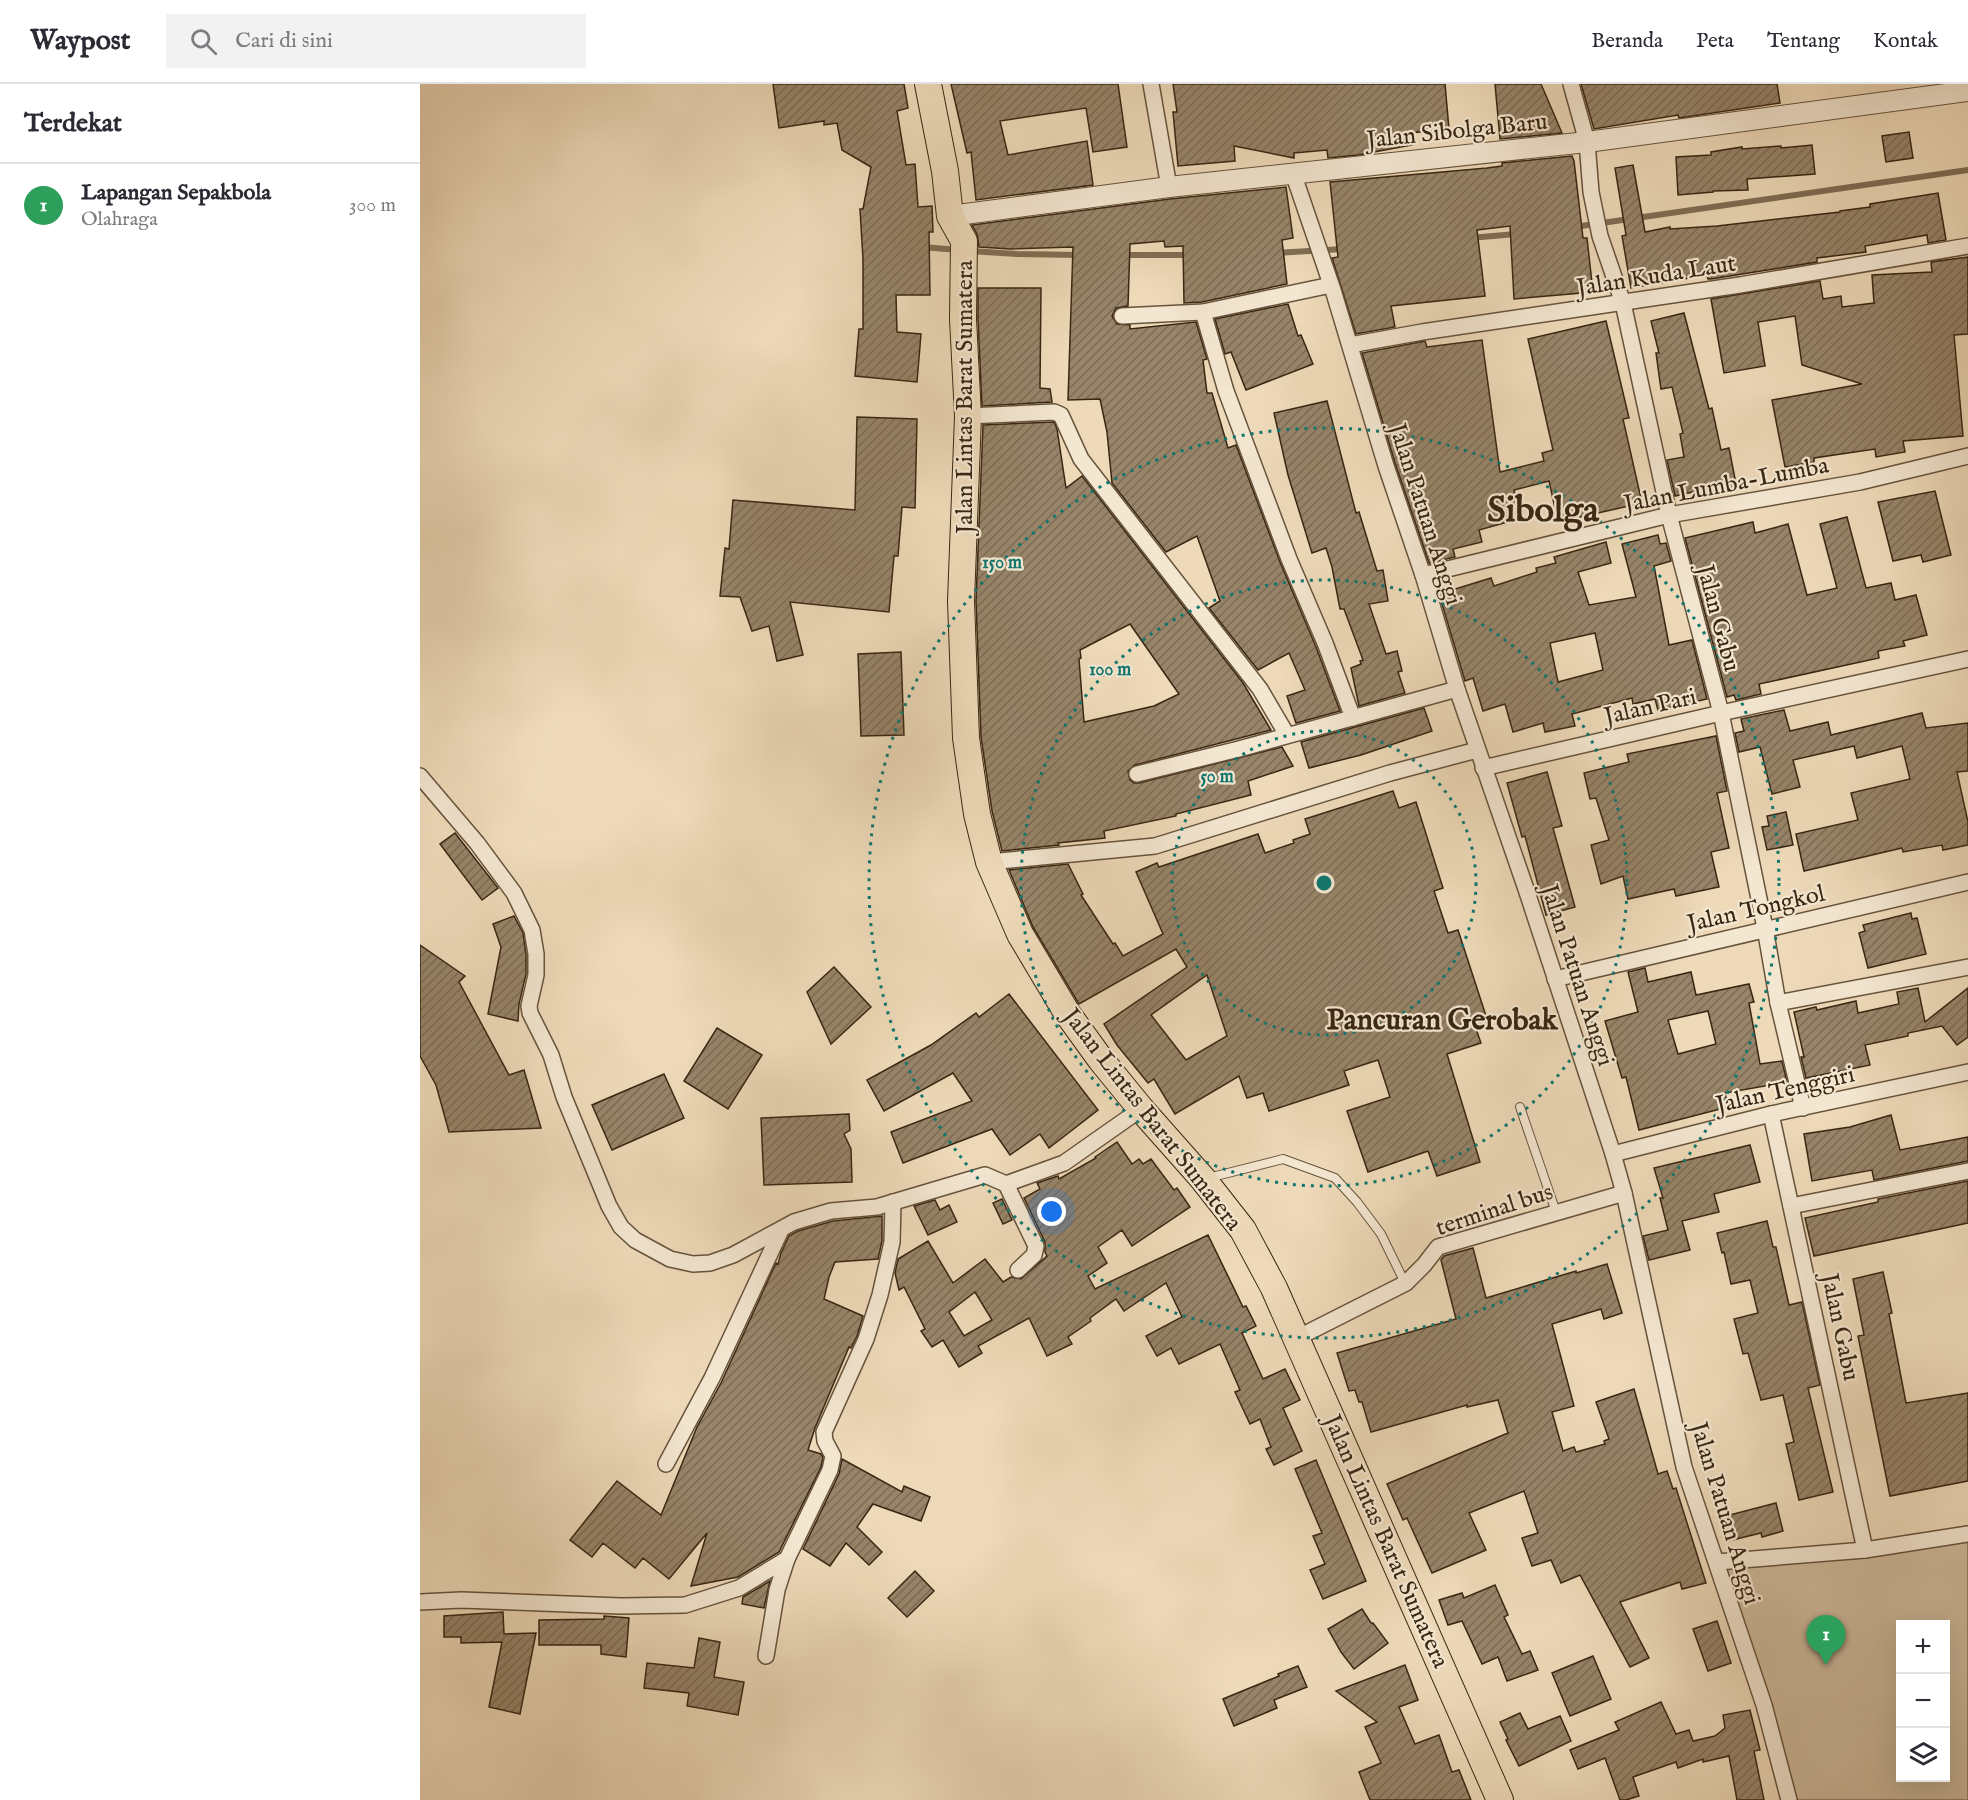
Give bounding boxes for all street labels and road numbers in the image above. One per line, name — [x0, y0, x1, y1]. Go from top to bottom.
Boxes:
street label: Jalan Sibolga Baru — [1362, 107, 1549, 157]
street label: Jalan Kuda Laut — [1571, 249, 1738, 305]
street label: Jalan Lintas Barat Sumatera — [950, 259, 981, 537]
street label: Jalan Patuan Anggi — [1380, 417, 1469, 609]
street label: Jalan Lumba-Lumba — [1618, 450, 1832, 521]
street label: Jalan Gabu — [1688, 559, 1747, 675]
street label: Jalan Pari — [1598, 682, 1700, 734]
street label: Jalan Patuan Anggi — [1532, 878, 1621, 1070]
street label: Jalan Tongkol — [1681, 878, 1829, 941]
street label: Jalan Lintas Barat Sumatera — [1053, 1000, 1249, 1238]
street label: Jalan Tenggiri — [1710, 1059, 1858, 1122]
street label: terminal bus — [1432, 1177, 1557, 1244]
street label: Jalan Gabu — [1812, 1268, 1866, 1384]
street label: Jalan Lintas Barat Sumatera — [1315, 1407, 1456, 1674]
street label: Jalan Patuan Anggi — [1681, 1416, 1767, 1608]

